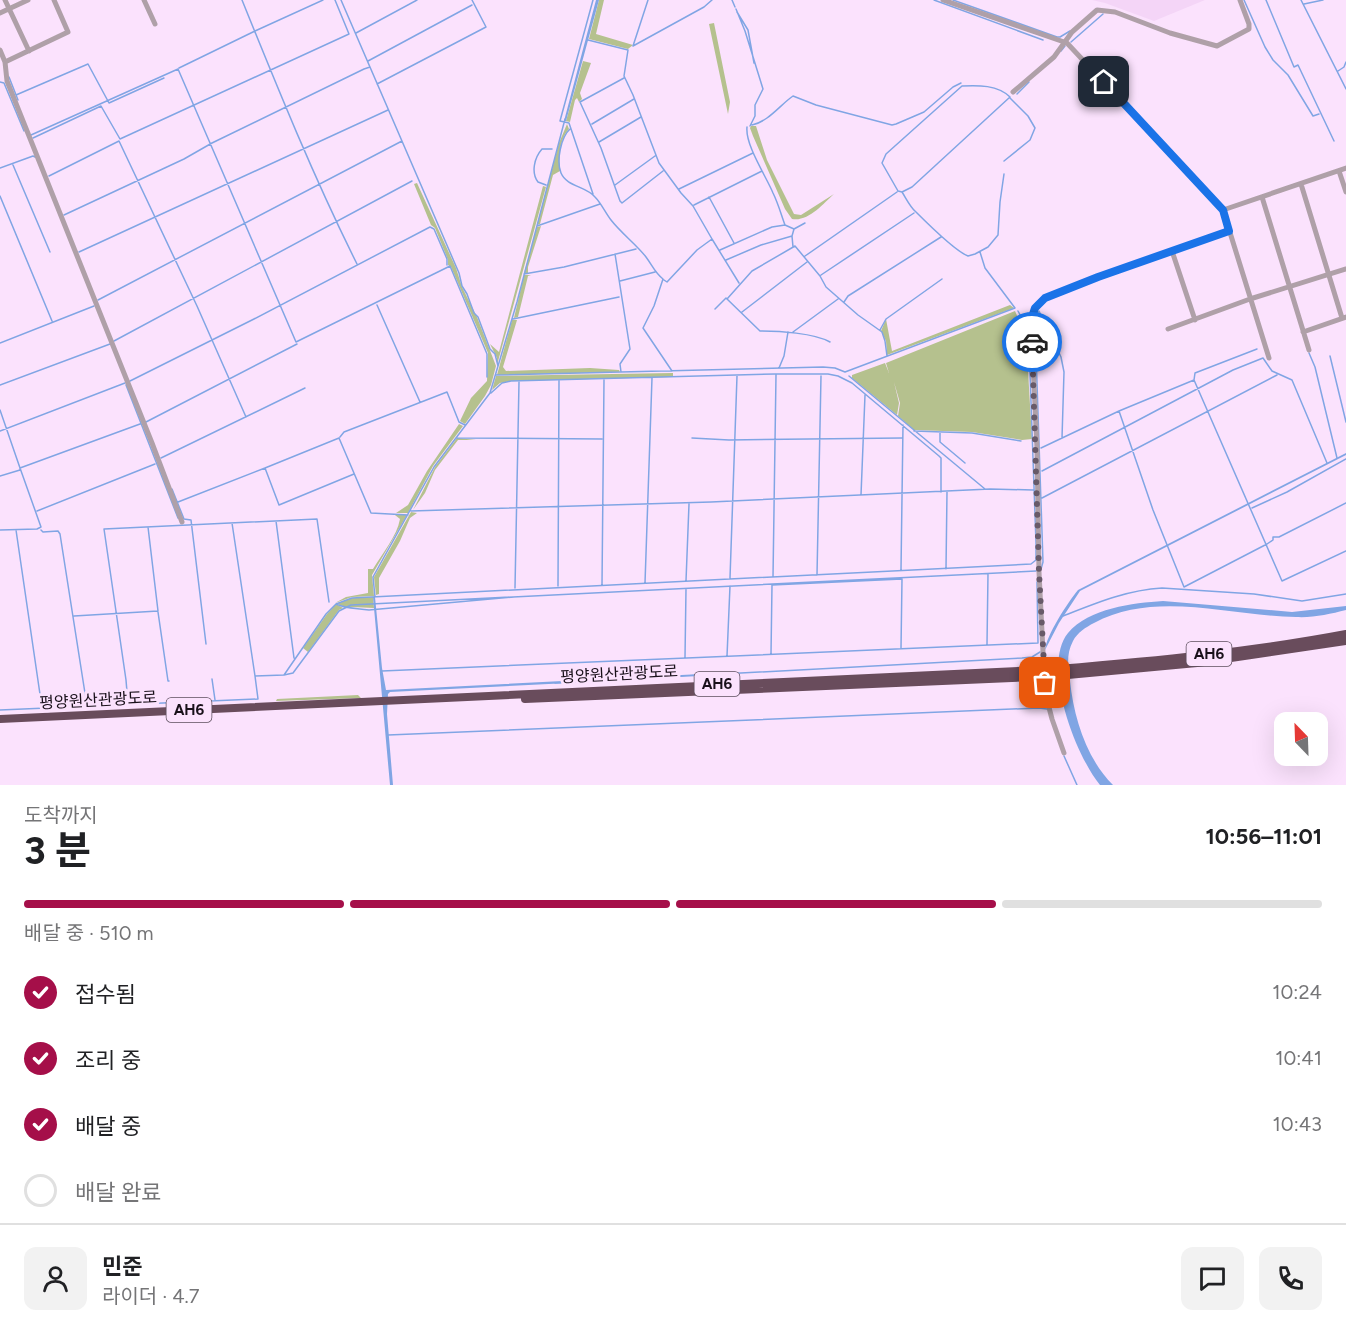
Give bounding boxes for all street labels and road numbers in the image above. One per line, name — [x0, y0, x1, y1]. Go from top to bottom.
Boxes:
road number: AH6 — [1186, 642, 1232, 666]
street label: 평양원산관광도로 — [560, 661, 679, 687]
road number: AH6 — [694, 672, 740, 696]
street label: 평양원산관광도로 — [39, 687, 158, 713]
road number: AH6 — [166, 698, 212, 722]

